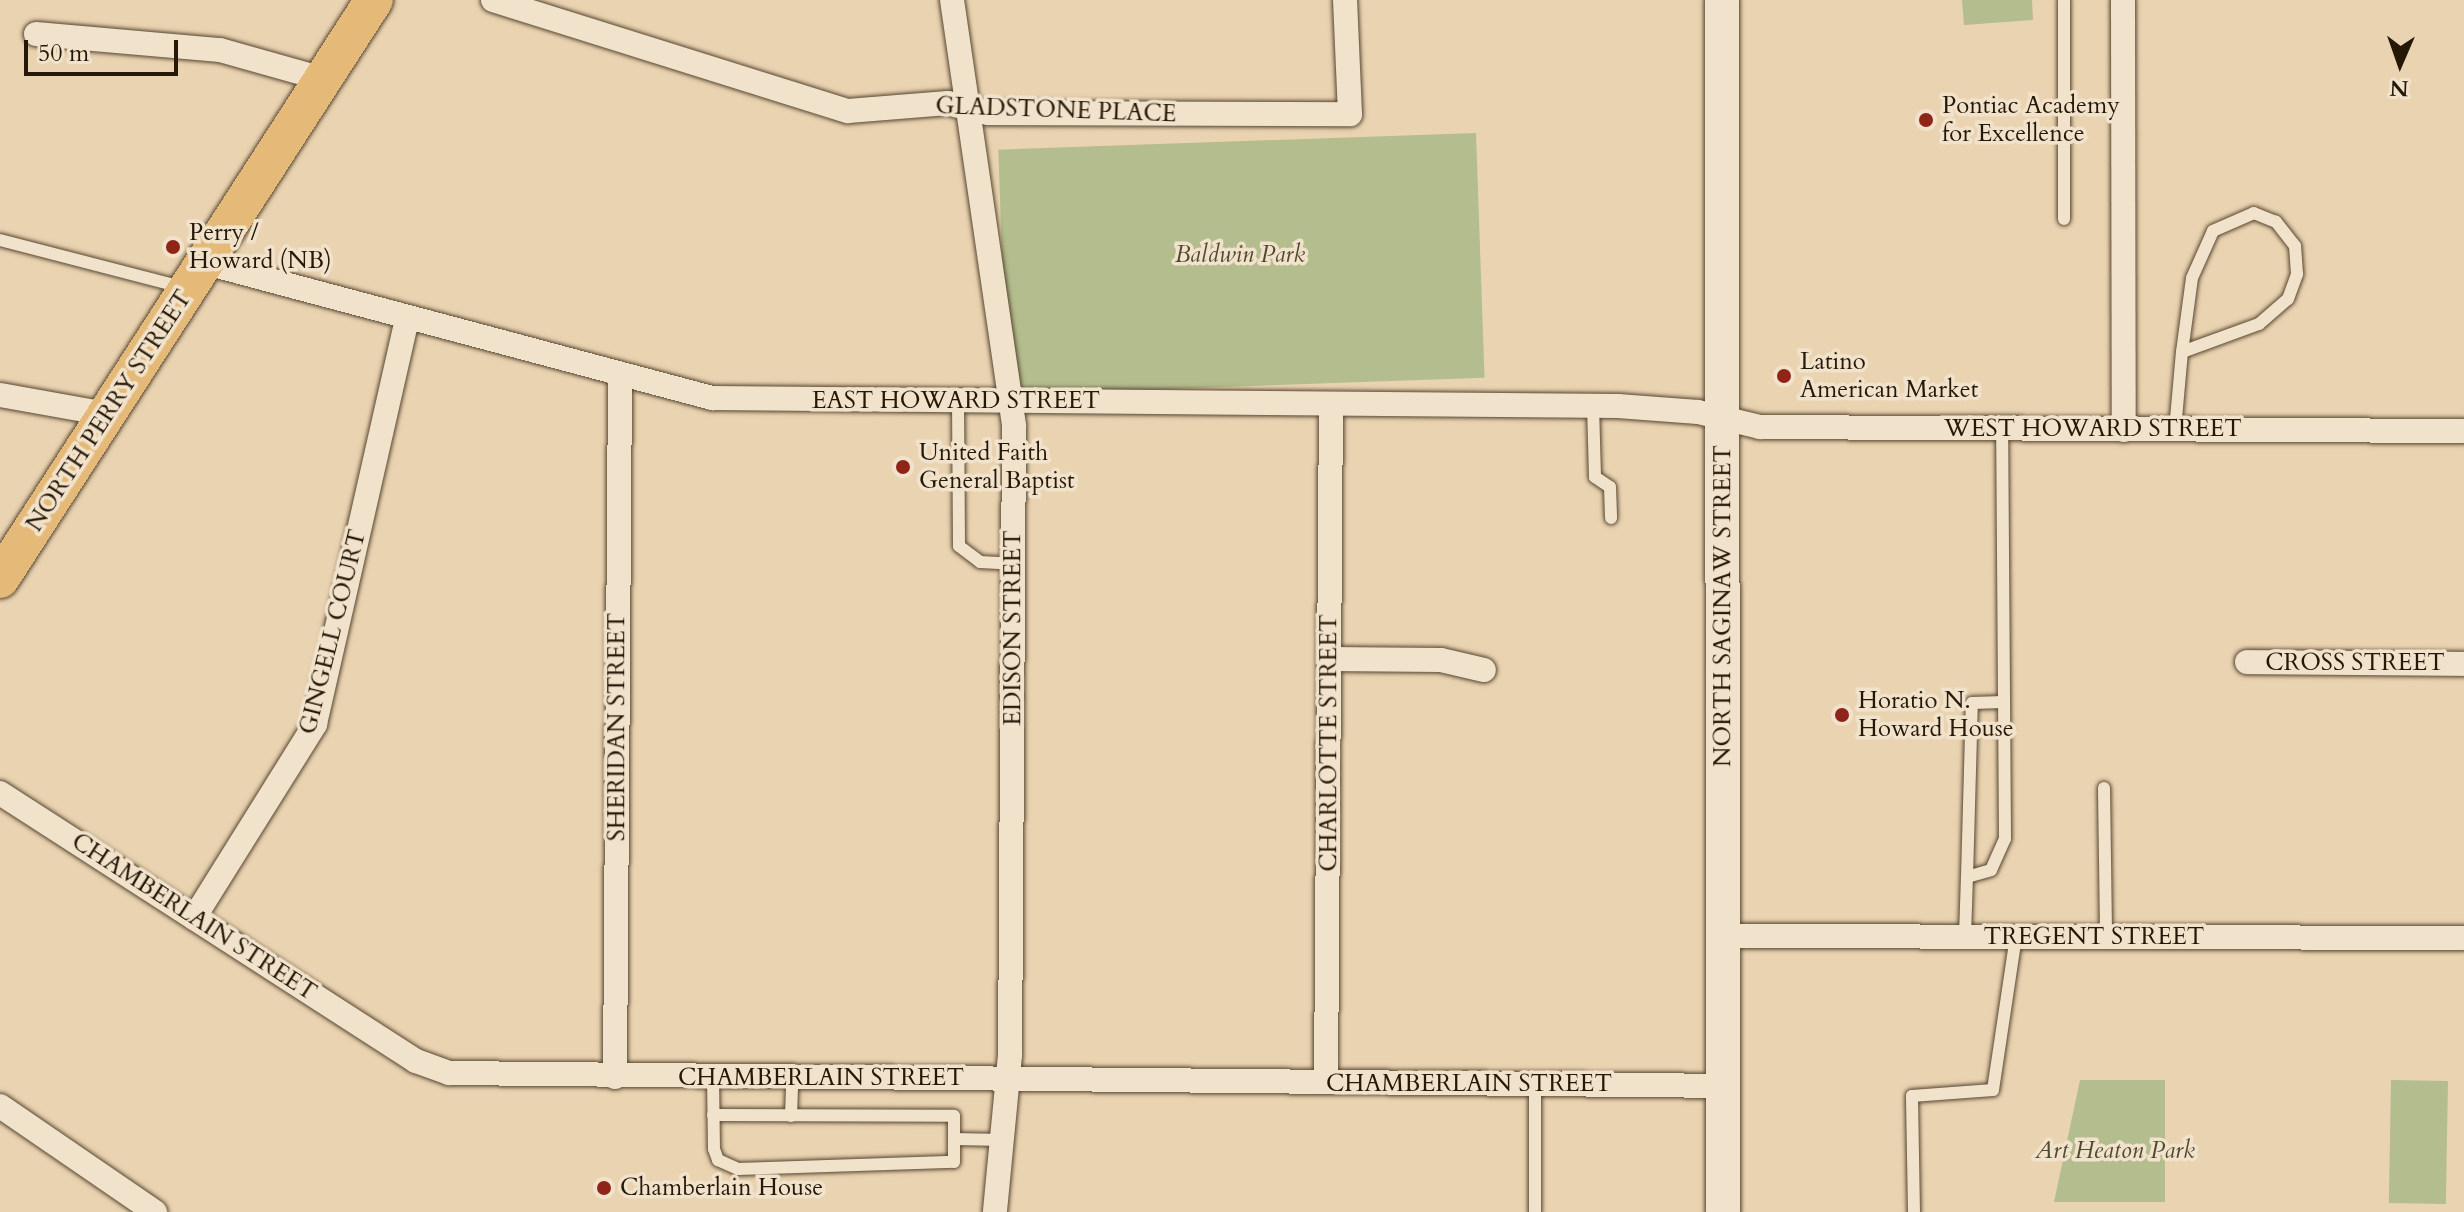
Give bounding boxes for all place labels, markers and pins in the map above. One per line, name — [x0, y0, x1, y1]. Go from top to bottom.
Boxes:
place label: Pontiac Academy for Excellence — [1942, 92, 2120, 148]
marker: Pontiac Academy for Excellence — [1917, 111, 1935, 129]
place label: Perry / Howard (NB) — [189, 219, 332, 275]
marker: Perry / Howard (NB) — [164, 238, 182, 256]
place label: Latino American Market — [1800, 348, 1978, 404]
marker: Latino American Market — [1775, 367, 1793, 385]
place label: United Faith General Baptist — [919, 439, 1075, 495]
marker: United Faith General Baptist — [894, 458, 912, 476]
place label: Horatio N. Howard House — [1858, 687, 2014, 743]
marker: Horatio N. Howard House — [1833, 706, 1851, 724]
place label: Chamberlain House — [620, 1174, 823, 1202]
marker: Chamberlain House — [595, 1179, 613, 1197]

